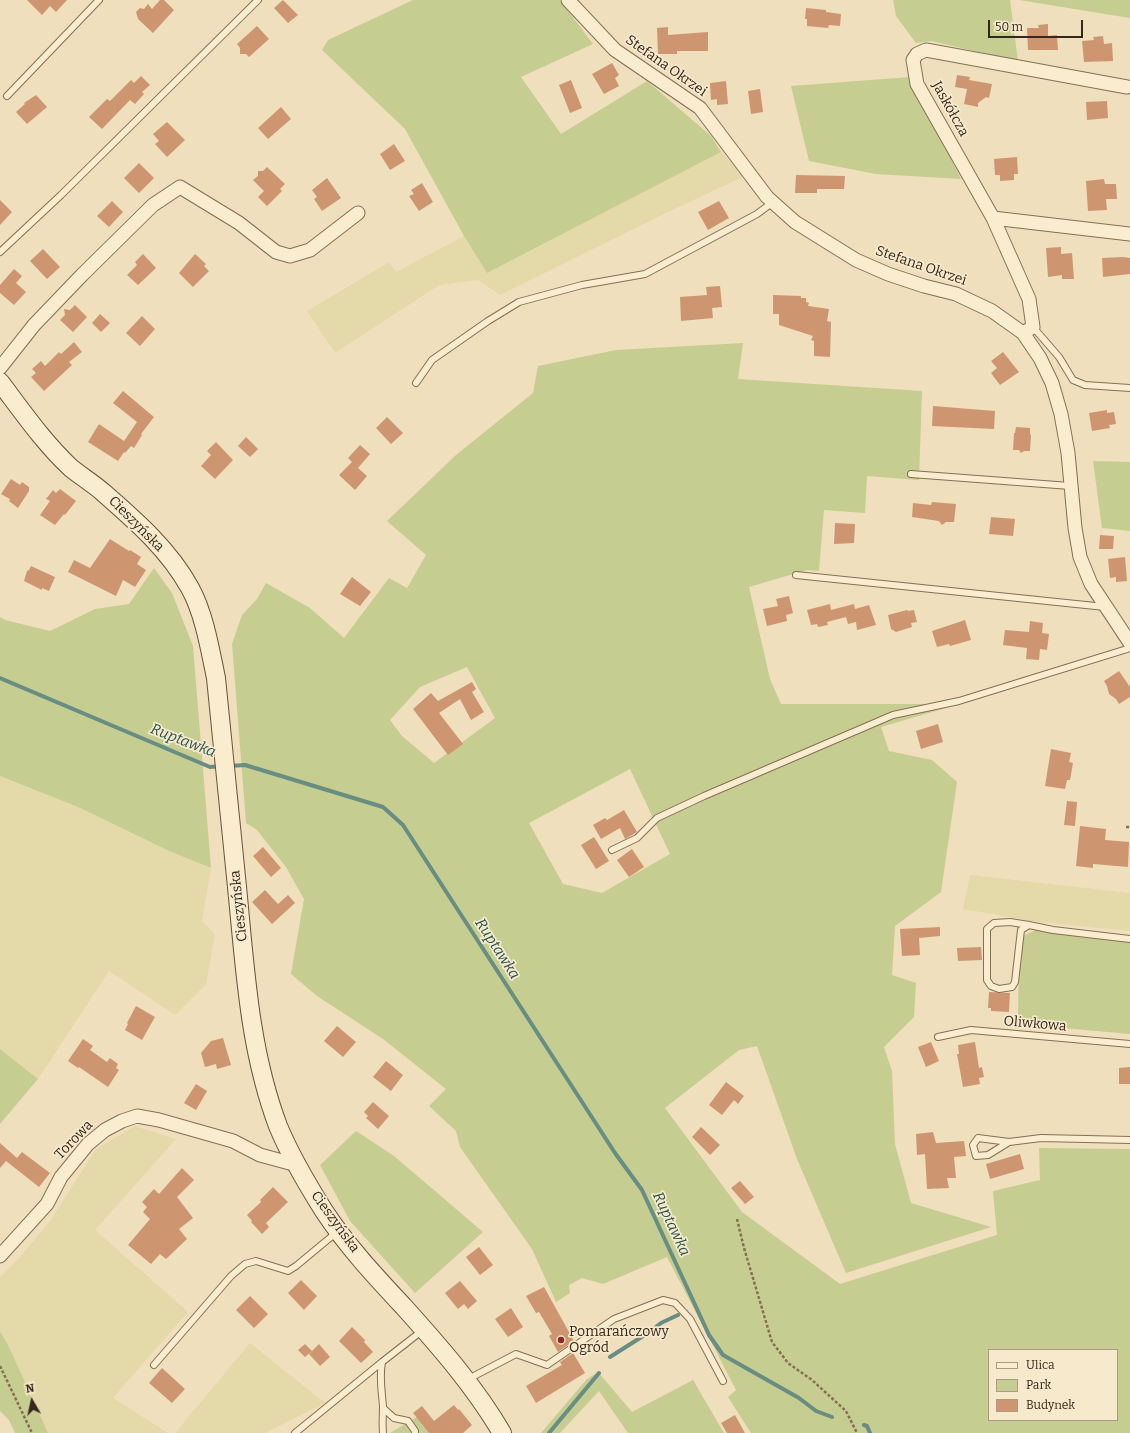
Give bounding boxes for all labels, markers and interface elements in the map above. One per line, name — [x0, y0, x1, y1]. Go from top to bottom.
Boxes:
scale bar — [990, 12, 1085, 38]
text: 50 m — [995, 20, 1023, 34]
street label: Stefana Okrzei — [622, 32, 710, 100]
street label: Jaskółcza — [928, 78, 972, 140]
street label: Stefana Okrzei — [873, 243, 969, 289]
street label: Cieszyńska — [105, 493, 167, 555]
water label: Ruptawka — [148, 720, 218, 762]
street label: Cieszyńska — [227, 869, 251, 943]
water label: Ruptawka — [471, 915, 523, 983]
street label: Oliwkowa — [1003, 1013, 1067, 1035]
street label: Torowa — [51, 1117, 97, 1163]
street label: Cieszyńska — [307, 1188, 363, 1256]
water label: Ruptawka — [648, 1189, 694, 1259]
place label: Pomarańczowy Ogród — [569, 1324, 669, 1356]
marker: Pomarańczowy Ogród — [556, 1335, 566, 1345]
legend — [988, 1349, 1118, 1421]
text: Ulica — [1026, 1358, 1055, 1372]
text: Park — [1026, 1378, 1051, 1392]
north arrow — [12, 1381, 52, 1421]
text: N — [25, 1382, 35, 1396]
text: Budynek — [1026, 1398, 1075, 1412]

